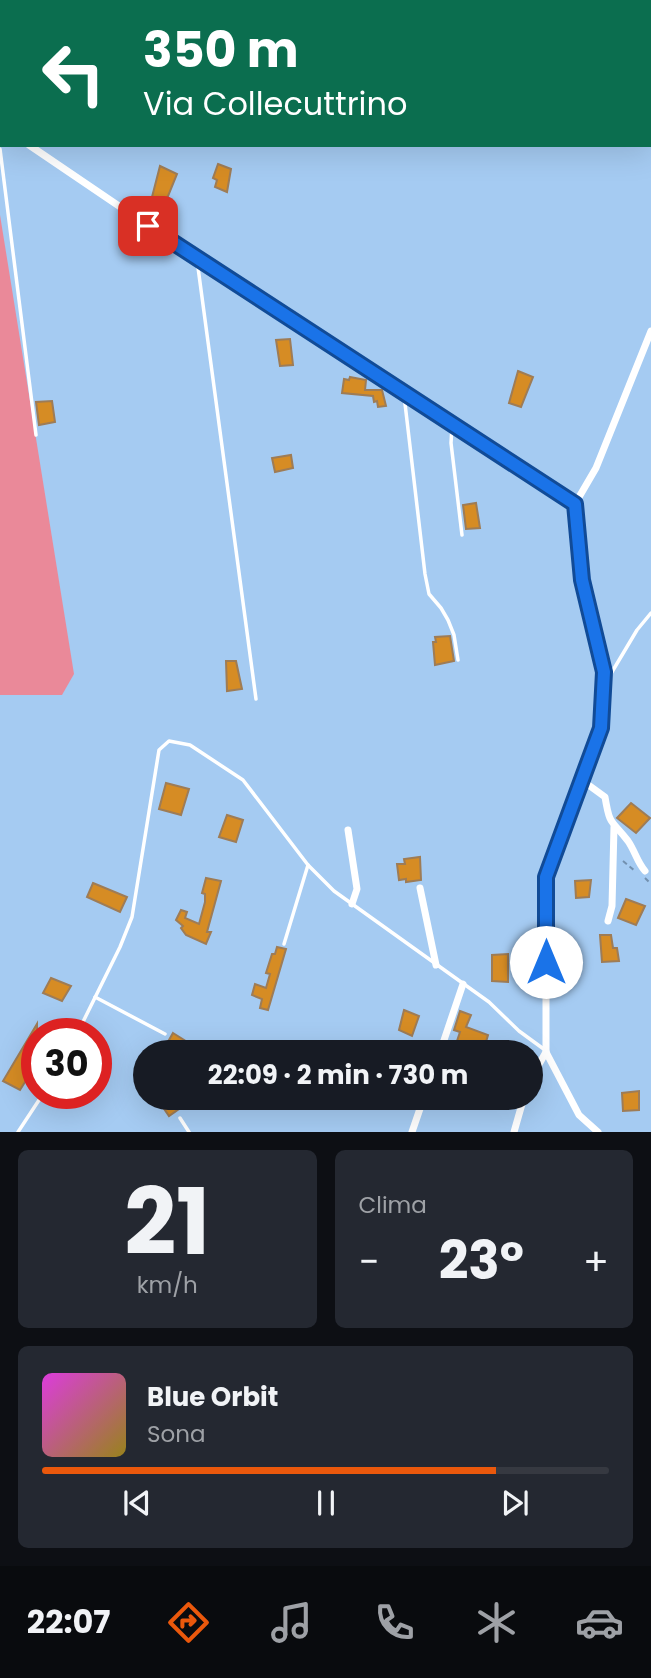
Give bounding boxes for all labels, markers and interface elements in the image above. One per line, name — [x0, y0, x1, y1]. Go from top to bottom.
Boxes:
text: 350 m — [143, 16, 299, 84]
icon: left — [28, 28, 119, 119]
text: Via Collecuttrino — [143, 81, 407, 126]
pin — [118, 196, 178, 256]
icon: arrive — [129, 207, 167, 245]
position arrow — [509, 925, 583, 999]
speed limit sign: 30 — [21, 1018, 112, 1109]
text: 22:09 · 2 min · 730 m — [208, 1057, 468, 1093]
text: 21 — [124, 1158, 210, 1286]
text: Clima — [359, 1189, 427, 1221]
text: 23° — [439, 1224, 524, 1297]
text: − — [359, 1235, 379, 1288]
text: + — [583, 1235, 609, 1288]
text: km/h — [137, 1269, 198, 1301]
text: Blue Orbit — [147, 1379, 278, 1415]
text: Sona — [147, 1418, 206, 1450]
icon: previous — [118, 1484, 156, 1522]
icon: pause — [307, 1484, 345, 1522]
icon: next — [496, 1484, 534, 1522]
icon: directions — [164, 1598, 213, 1647]
icon: music — [267, 1598, 316, 1647]
icon: phone — [370, 1598, 419, 1647]
icon: climate — [472, 1598, 521, 1647]
icon: car — [575, 1598, 624, 1647]
text: 22:07 — [27, 1599, 110, 1644]

